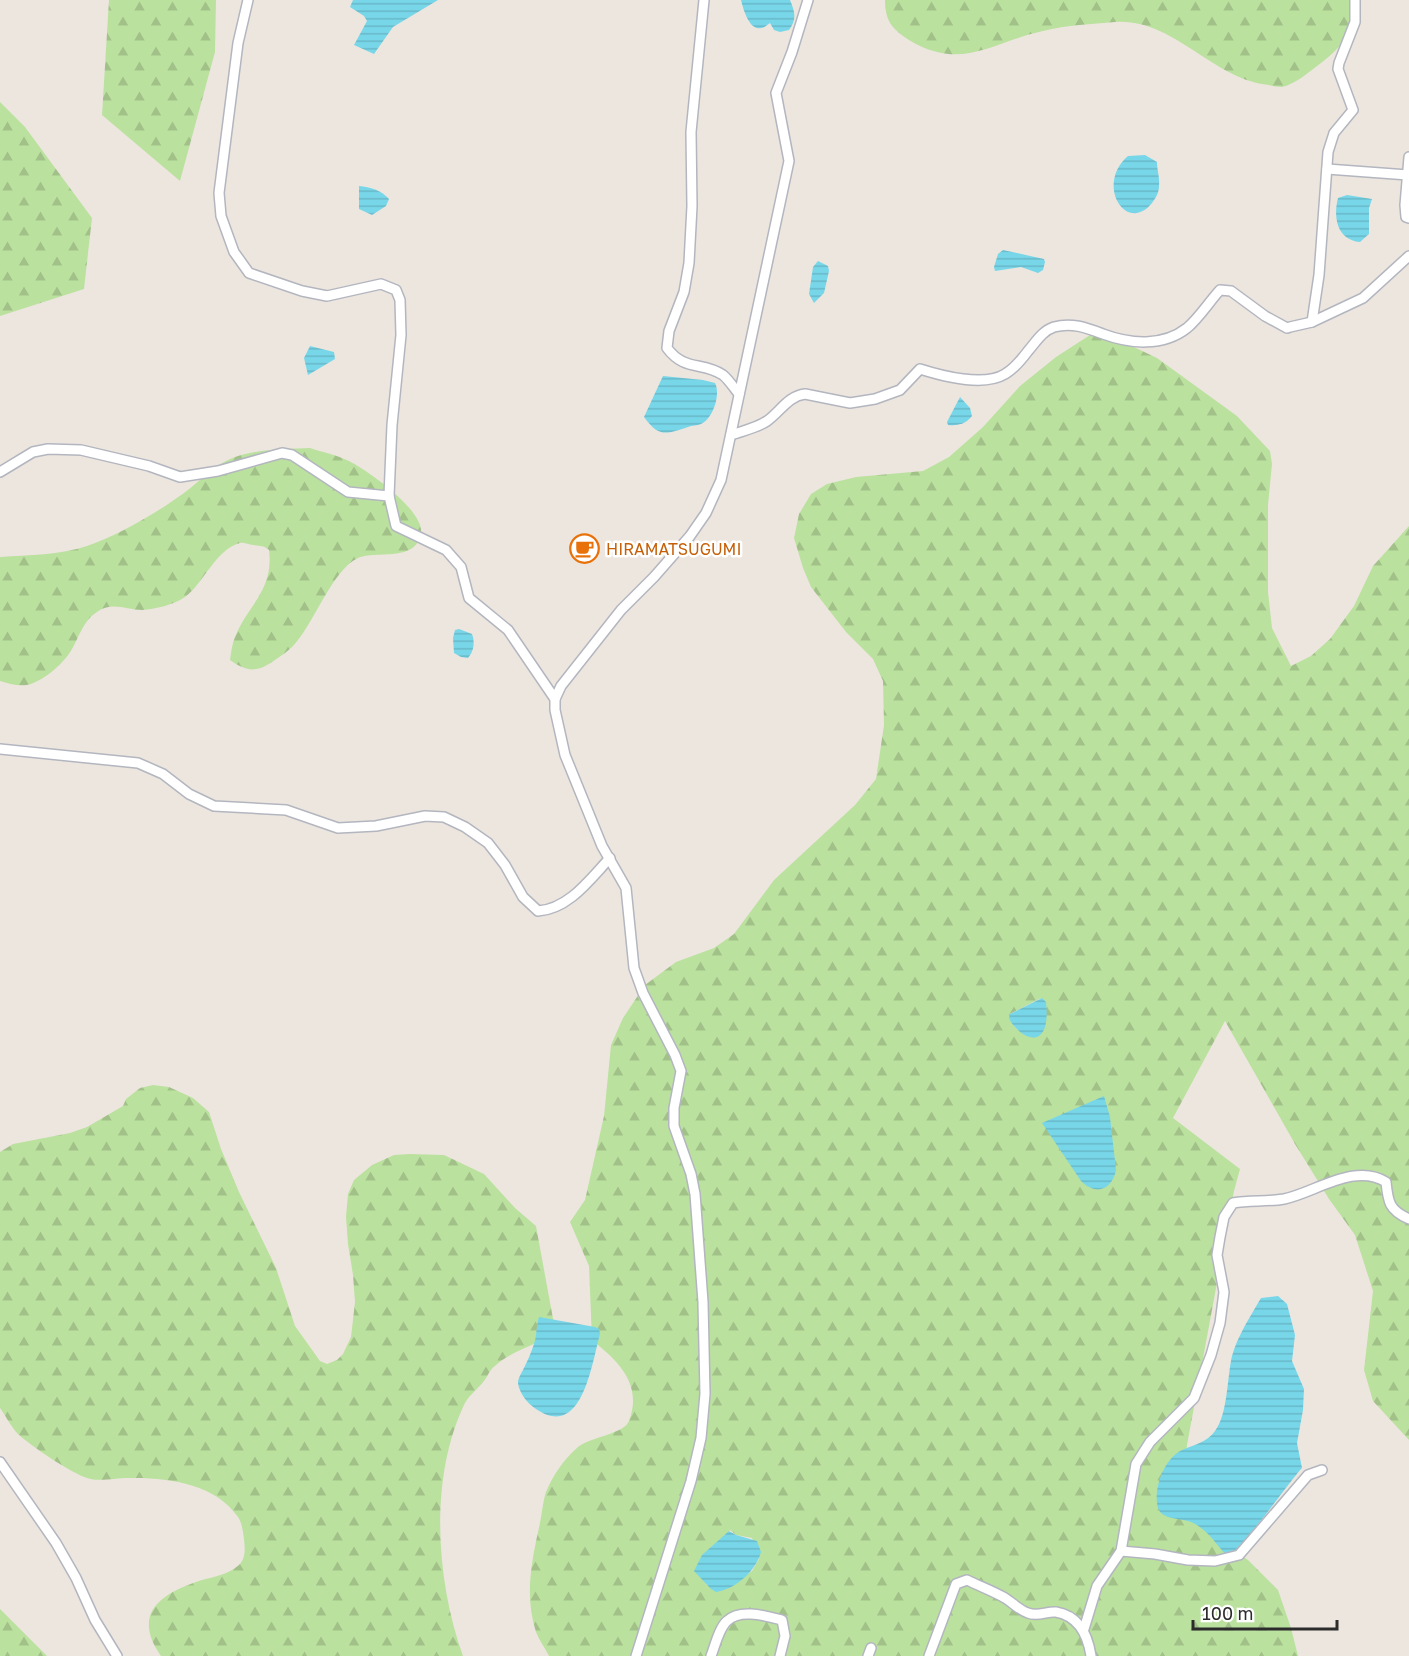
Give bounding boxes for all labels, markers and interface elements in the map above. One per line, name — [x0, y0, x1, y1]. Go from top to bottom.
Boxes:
cafe icon: HIRAMATSUGUMI — [569, 533, 601, 565]
place label: HIRAMATSUGUMI — [606, 539, 741, 559]
scale bar — [1193, 1593, 1337, 1631]
text: 100 m — [1202, 1602, 1253, 1624]

